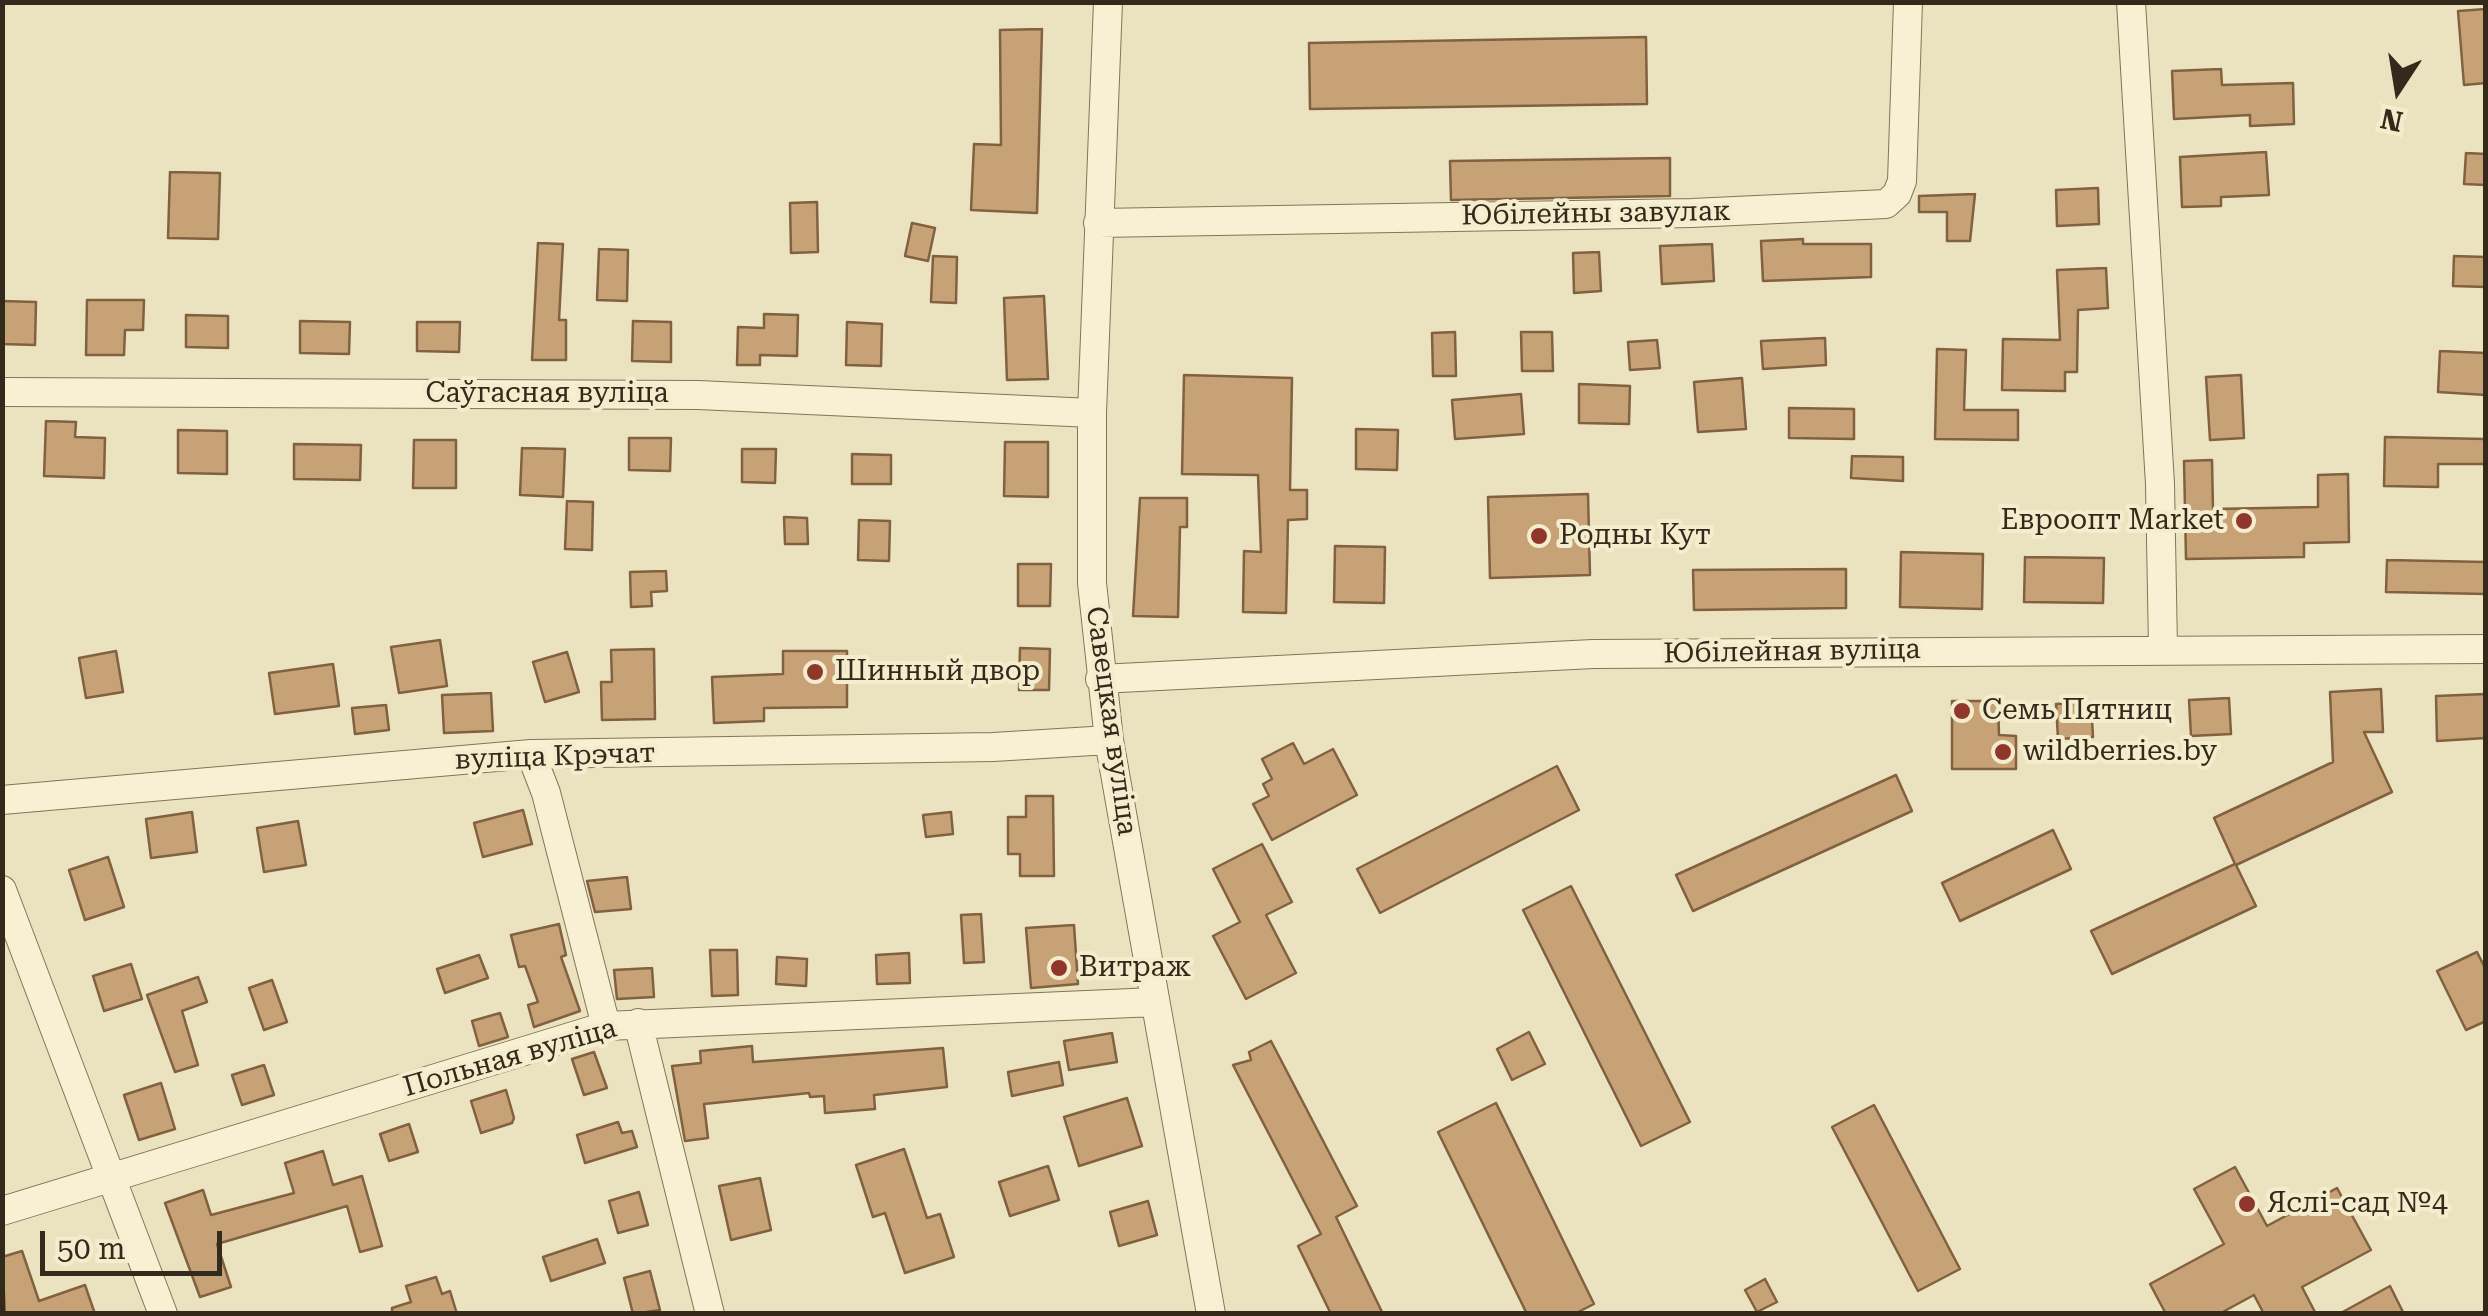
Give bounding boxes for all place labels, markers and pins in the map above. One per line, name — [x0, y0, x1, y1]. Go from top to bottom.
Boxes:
place label: Евроопт Market — [2001, 504, 2224, 538]
marker: Евроопт Market — [2233, 510, 2255, 532]
place label: Родны Кут — [1559, 519, 1711, 553]
marker: Родны Кут — [1528, 525, 1550, 547]
place label: Шинный двор — [835, 655, 1040, 689]
marker: Шинный двор — [804, 661, 826, 683]
place label: Семь Пятниц — [1982, 694, 2172, 728]
marker: Семь Пятниц — [1951, 700, 1973, 722]
place label: wildberries.by — [2023, 735, 2217, 769]
marker: wildberries.by — [1992, 741, 2014, 763]
place label: Витраж — [1079, 951, 1191, 985]
marker: Витраж — [1048, 957, 1070, 979]
place label: Яслі-сад №4 — [2267, 1187, 2448, 1221]
marker: Яслі-сад №4 — [2236, 1193, 2258, 1215]

